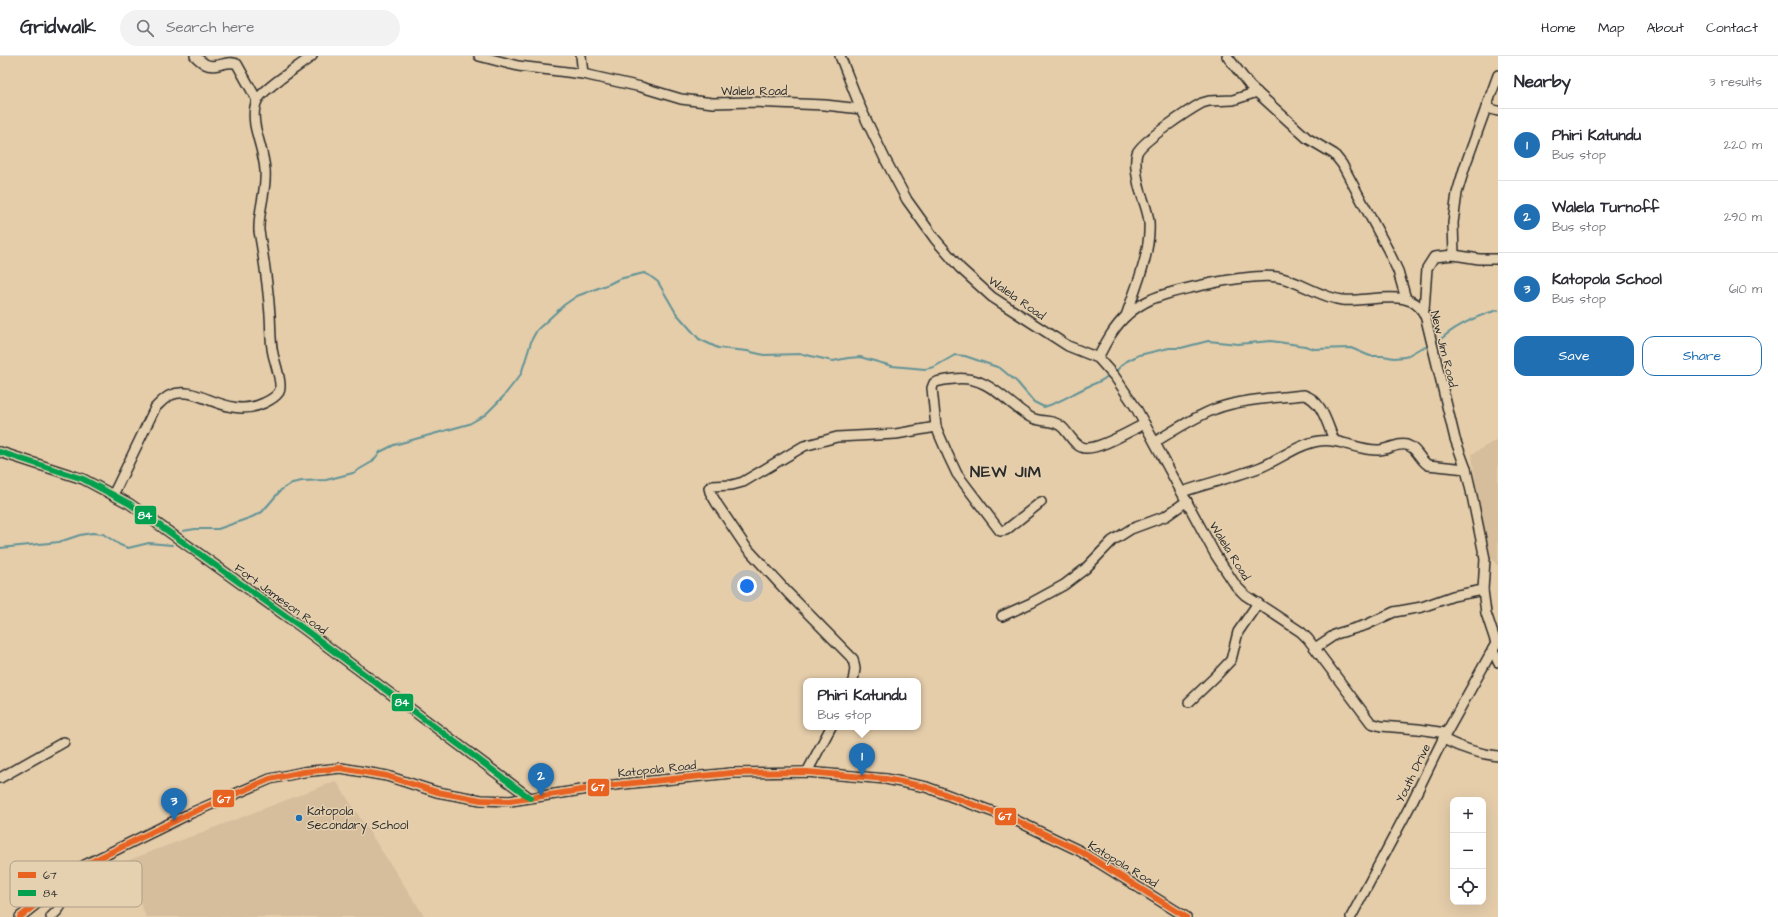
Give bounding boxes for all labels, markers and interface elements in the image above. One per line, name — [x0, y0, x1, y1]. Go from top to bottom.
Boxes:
search box — [120, 10, 400, 46]
text: Gridwalk — [20, 14, 96, 41]
icon: search — [134, 17, 156, 39]
text: Search here — [166, 17, 254, 38]
text: Home — [1541, 18, 1576, 38]
text: Map — [1598, 18, 1624, 38]
text: About — [1646, 18, 1684, 38]
text: Contact — [1706, 18, 1758, 38]
text: Nearby — [1514, 70, 1571, 94]
text: 3 results — [1709, 73, 1762, 91]
street label: Walela Road — [721, 83, 787, 100]
text: Phiri Katundu — [1552, 125, 1641, 146]
text: 1 — [1526, 136, 1528, 154]
text: 220 m — [1724, 136, 1762, 154]
text: Bus stop — [1552, 146, 1606, 164]
text: Walela Turnoff — [1552, 197, 1659, 218]
text: 2 — [1523, 208, 1531, 226]
text: 290 m — [1724, 208, 1762, 226]
text: Bus stop — [1552, 218, 1606, 236]
text: Katopola School — [1552, 269, 1662, 290]
street label: Walela Road — [985, 272, 1049, 324]
text: 3 — [1524, 280, 1530, 298]
text: 610 m — [1729, 280, 1762, 298]
text: Bus stop — [1552, 290, 1606, 308]
street label: New Jim Road — [1426, 309, 1461, 389]
button: Save — [1514, 336, 1634, 376]
button: Share — [1642, 336, 1762, 376]
district label: NEW JIM — [970, 461, 1042, 483]
line badge: 84 — [134, 505, 157, 525]
text: 84 — [138, 508, 153, 523]
street label: Walela Road — [1205, 519, 1254, 584]
street label: Fort Jameson Road — [231, 560, 331, 639]
your location — [737, 576, 757, 596]
popup — [803, 678, 921, 730]
text: Phiri Katundu — [817, 685, 907, 706]
line badge: 84 — [391, 693, 414, 712]
text: 84 — [395, 695, 410, 710]
text: Bus stop — [817, 706, 871, 724]
street label: Youth Drive — [1392, 740, 1435, 806]
pin: 1 — [849, 743, 875, 776]
street label: Katopola Road — [617, 757, 697, 782]
pin: 2 — [528, 763, 554, 796]
line badge: 67 — [587, 778, 610, 797]
text: 67 — [591, 780, 605, 795]
pin: 3 — [161, 788, 187, 821]
line badge: 67 — [212, 789, 235, 808]
text: 67 — [217, 792, 231, 807]
map controls — [1450, 797, 1486, 905]
button: + — [1450, 797, 1486, 833]
place label: Katopola Secondary School — [307, 803, 409, 835]
line badge: 67 — [994, 807, 1017, 826]
text: 67 — [998, 809, 1012, 824]
marker: Katopola Secondary School — [294, 813, 304, 823]
button: − — [1450, 833, 1486, 869]
street label: Katopola Road — [1085, 837, 1161, 892]
legend — [10, 861, 142, 907]
text: 67 — [43, 868, 57, 883]
button: locate — [1450, 869, 1486, 905]
text: 84 — [43, 886, 58, 901]

